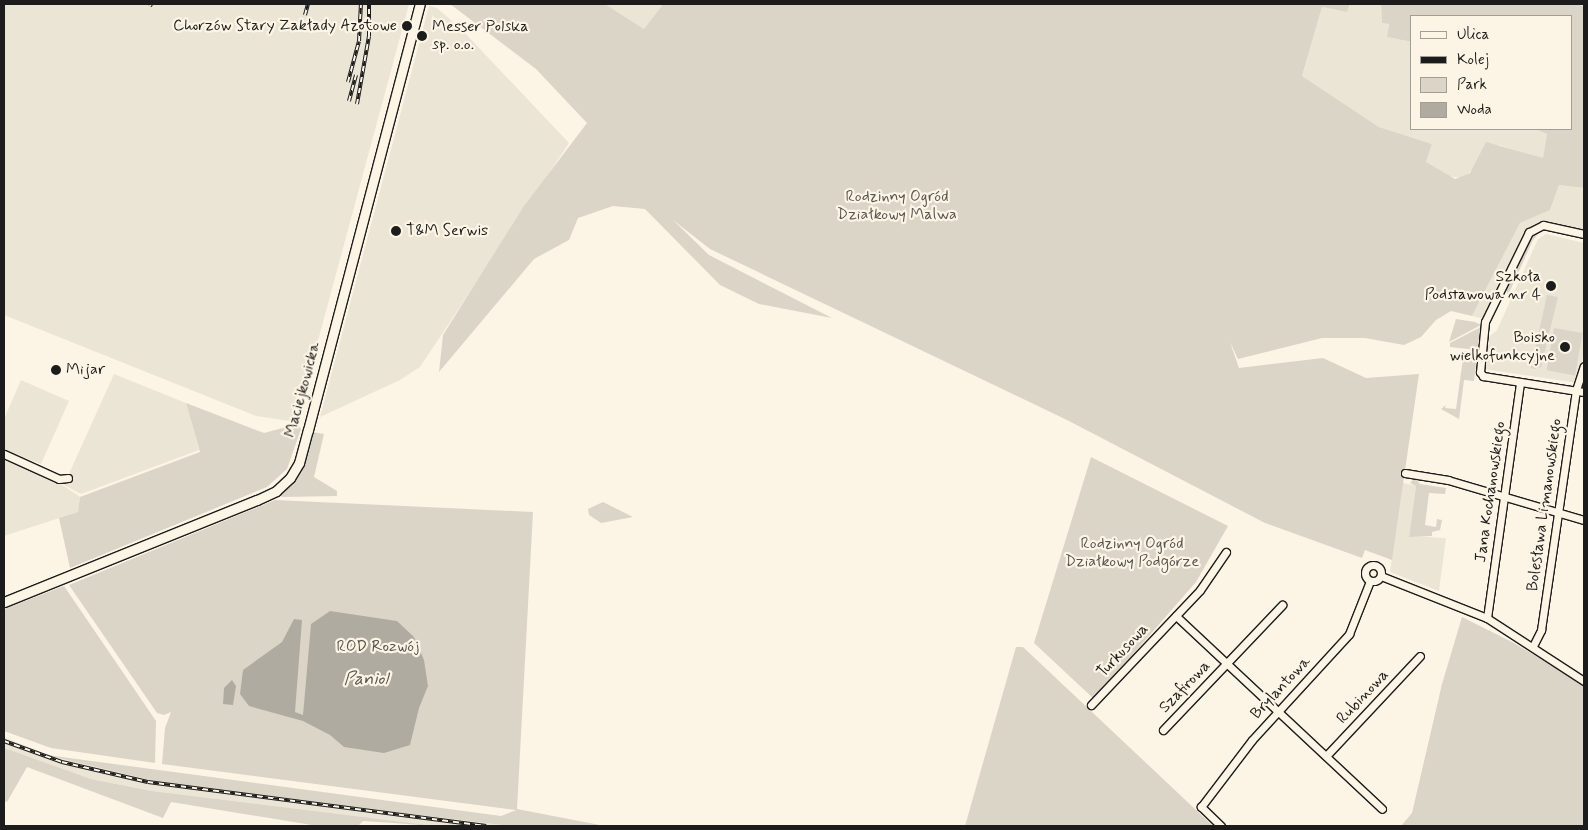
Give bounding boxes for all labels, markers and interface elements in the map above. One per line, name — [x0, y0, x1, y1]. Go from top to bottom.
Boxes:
legend — [1410, 15, 1573, 130]
place label: Chorzów Stary Zakłady Azotowe — [173, 16, 397, 36]
place label: Messer Polska sp. o.o. — [432, 17, 526, 55]
marker: Chorzów Stary Zakłady Azotowe — [401, 20, 413, 32]
text: Ulica — [1457, 25, 1489, 45]
marker: Messer Polska sp. o.o. — [416, 30, 428, 42]
text: Kolej — [1457, 50, 1489, 70]
text: Park — [1457, 75, 1487, 95]
text: Woda — [1457, 100, 1492, 120]
park label: Rodzinny Ogród Działkowy Malwa — [837, 187, 957, 225]
place label: T&M Serwis — [406, 221, 490, 241]
marker: T&M Serwis — [390, 225, 402, 237]
place label: Szkoła Podstawowa nr 4 — [1429, 267, 1541, 305]
marker: Szkoła Podstawowa nr 4 — [1545, 280, 1557, 292]
place label: Boisko wielkofunkcyjne — [1449, 328, 1555, 366]
street label: Maciejkowicka — [281, 340, 325, 440]
marker: Boisko wielkofunkcyjne — [1559, 341, 1571, 353]
place label: Mijar — [66, 360, 105, 380]
marker: Mijar — [50, 364, 62, 376]
street label: Bolesława Limanowskiego — [1523, 416, 1567, 594]
street label: Jana Kochanowskiego — [1471, 419, 1511, 565]
park label: Rodzinny Ogród Działkowy Podgórze — [1065, 534, 1199, 572]
street label: Turkusowa — [1093, 620, 1153, 682]
park label: ROD Rozwój — [336, 637, 420, 657]
street label: Brylantowa — [1247, 653, 1315, 723]
street label: Szafirowa — [1155, 657, 1215, 717]
street label: Rubinowa — [1333, 666, 1393, 728]
water label: Paniol — [344, 668, 388, 690]

